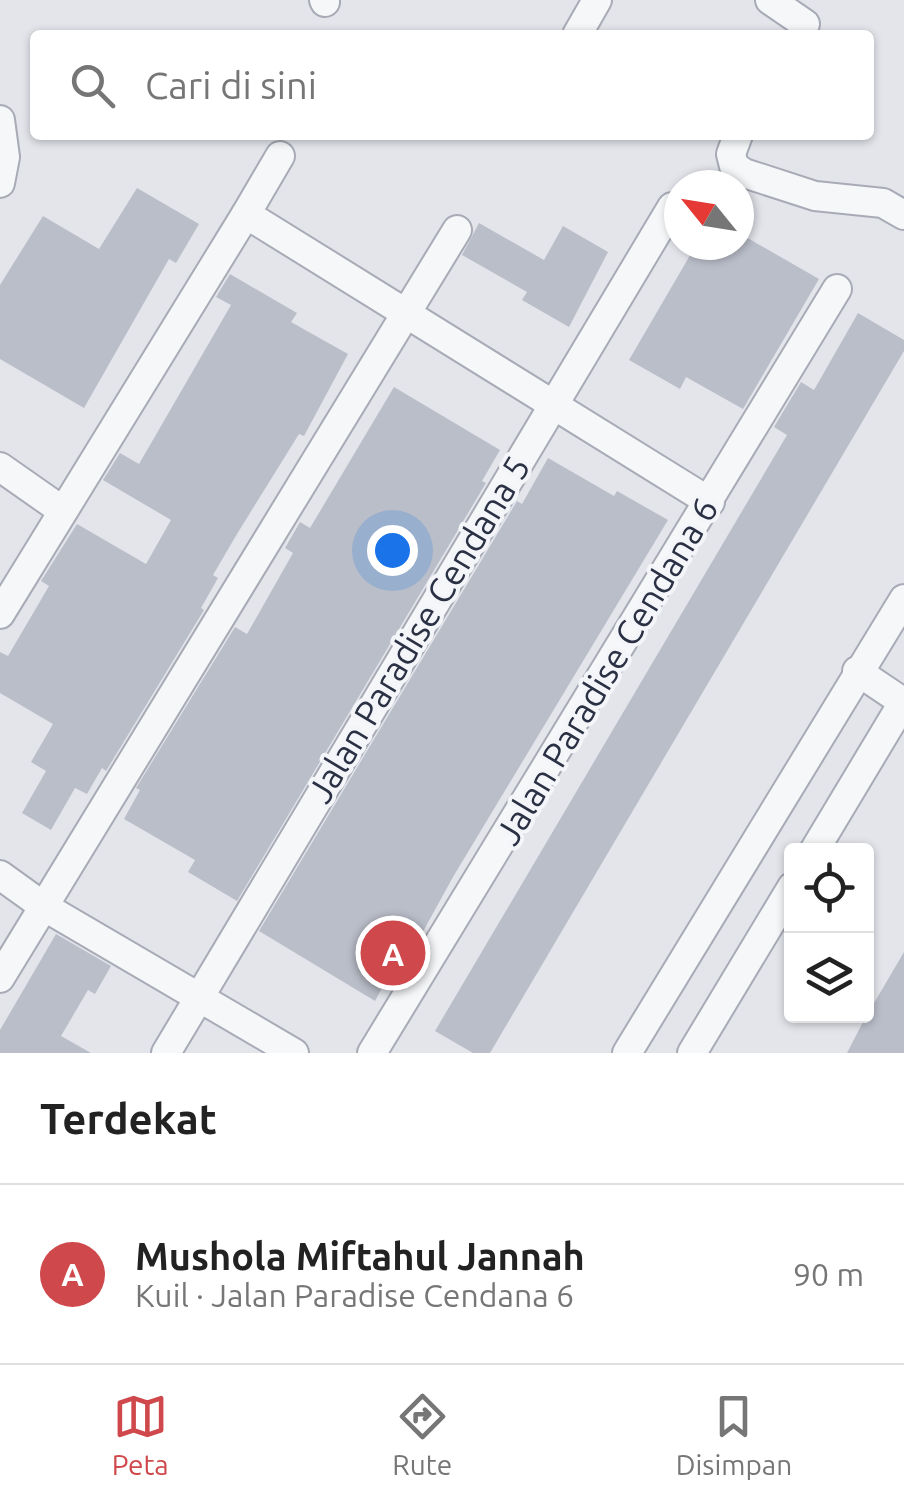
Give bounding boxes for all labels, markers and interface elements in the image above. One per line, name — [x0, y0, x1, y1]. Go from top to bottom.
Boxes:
search box — [30, 30, 874, 140]
icon: search — [65, 58, 120, 113]
text: Cari di sini — [145, 64, 317, 106]
north arrow — [664, 170, 754, 260]
street label: Jalan Paradise Cendana 5 — [299, 449, 537, 809]
street label: Jalan Paradise Cendana 6 — [487, 491, 725, 851]
your location — [367, 525, 418, 576]
map controls — [784, 843, 874, 1023]
button: locate — [784, 843, 874, 933]
pin: A — [360, 916, 426, 990]
button: layers — [784, 933, 874, 1023]
text: Terdekat — [40, 1095, 217, 1142]
text: Mushola Miftahul Jannah — [135, 1235, 585, 1277]
text: A — [61, 1256, 84, 1292]
text: 90 m — [793, 1256, 864, 1292]
text: Kuil · Jalan Paradise Cendana 6 — [135, 1277, 574, 1313]
tab: Peta — [112, 1389, 169, 1480]
tab: Rute — [392, 1389, 452, 1480]
tab: Disimpan — [676, 1389, 792, 1480]

